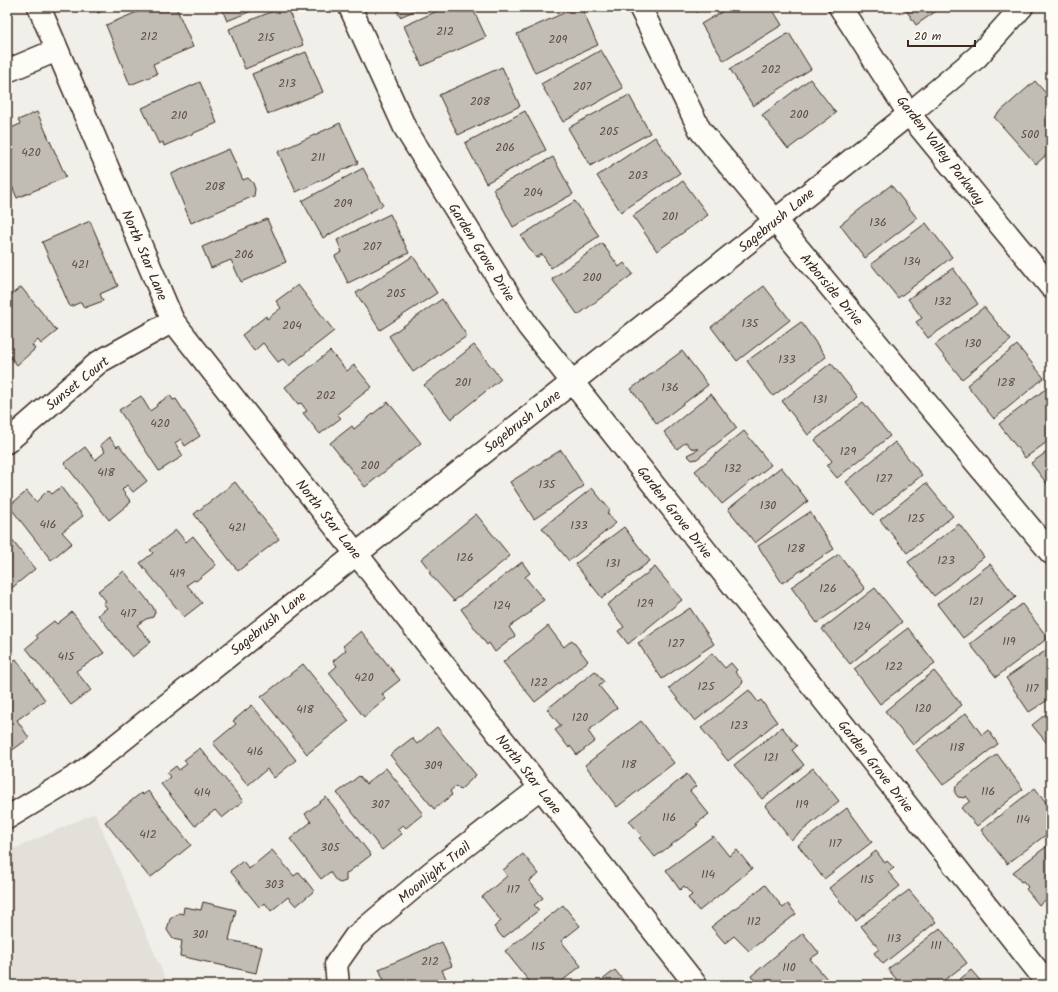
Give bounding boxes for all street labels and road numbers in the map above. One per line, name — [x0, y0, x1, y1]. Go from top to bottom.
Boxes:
street label: Garden Valley Parkway — [890, 91, 990, 210]
street label: Sagebrush Lane — [734, 183, 820, 259]
street label: Garden Grove Drive — [442, 199, 521, 307]
street label: North Star Lane — [115, 207, 173, 305]
street label: Arborside Drive — [794, 249, 869, 331]
street label: Sunset Court — [41, 351, 115, 416]
street label: Sagebrush Lane — [479, 384, 566, 459]
street label: Garden Grove Drive — [631, 461, 718, 564]
street label: North Star Lane — [290, 475, 367, 565]
street label: Sagebrush Lane — [226, 586, 312, 662]
street label: Garden Grove Drive — [832, 715, 919, 818]
street label: North Star Lane — [490, 730, 567, 820]
street label: Moonlight Trail — [393, 836, 476, 909]

